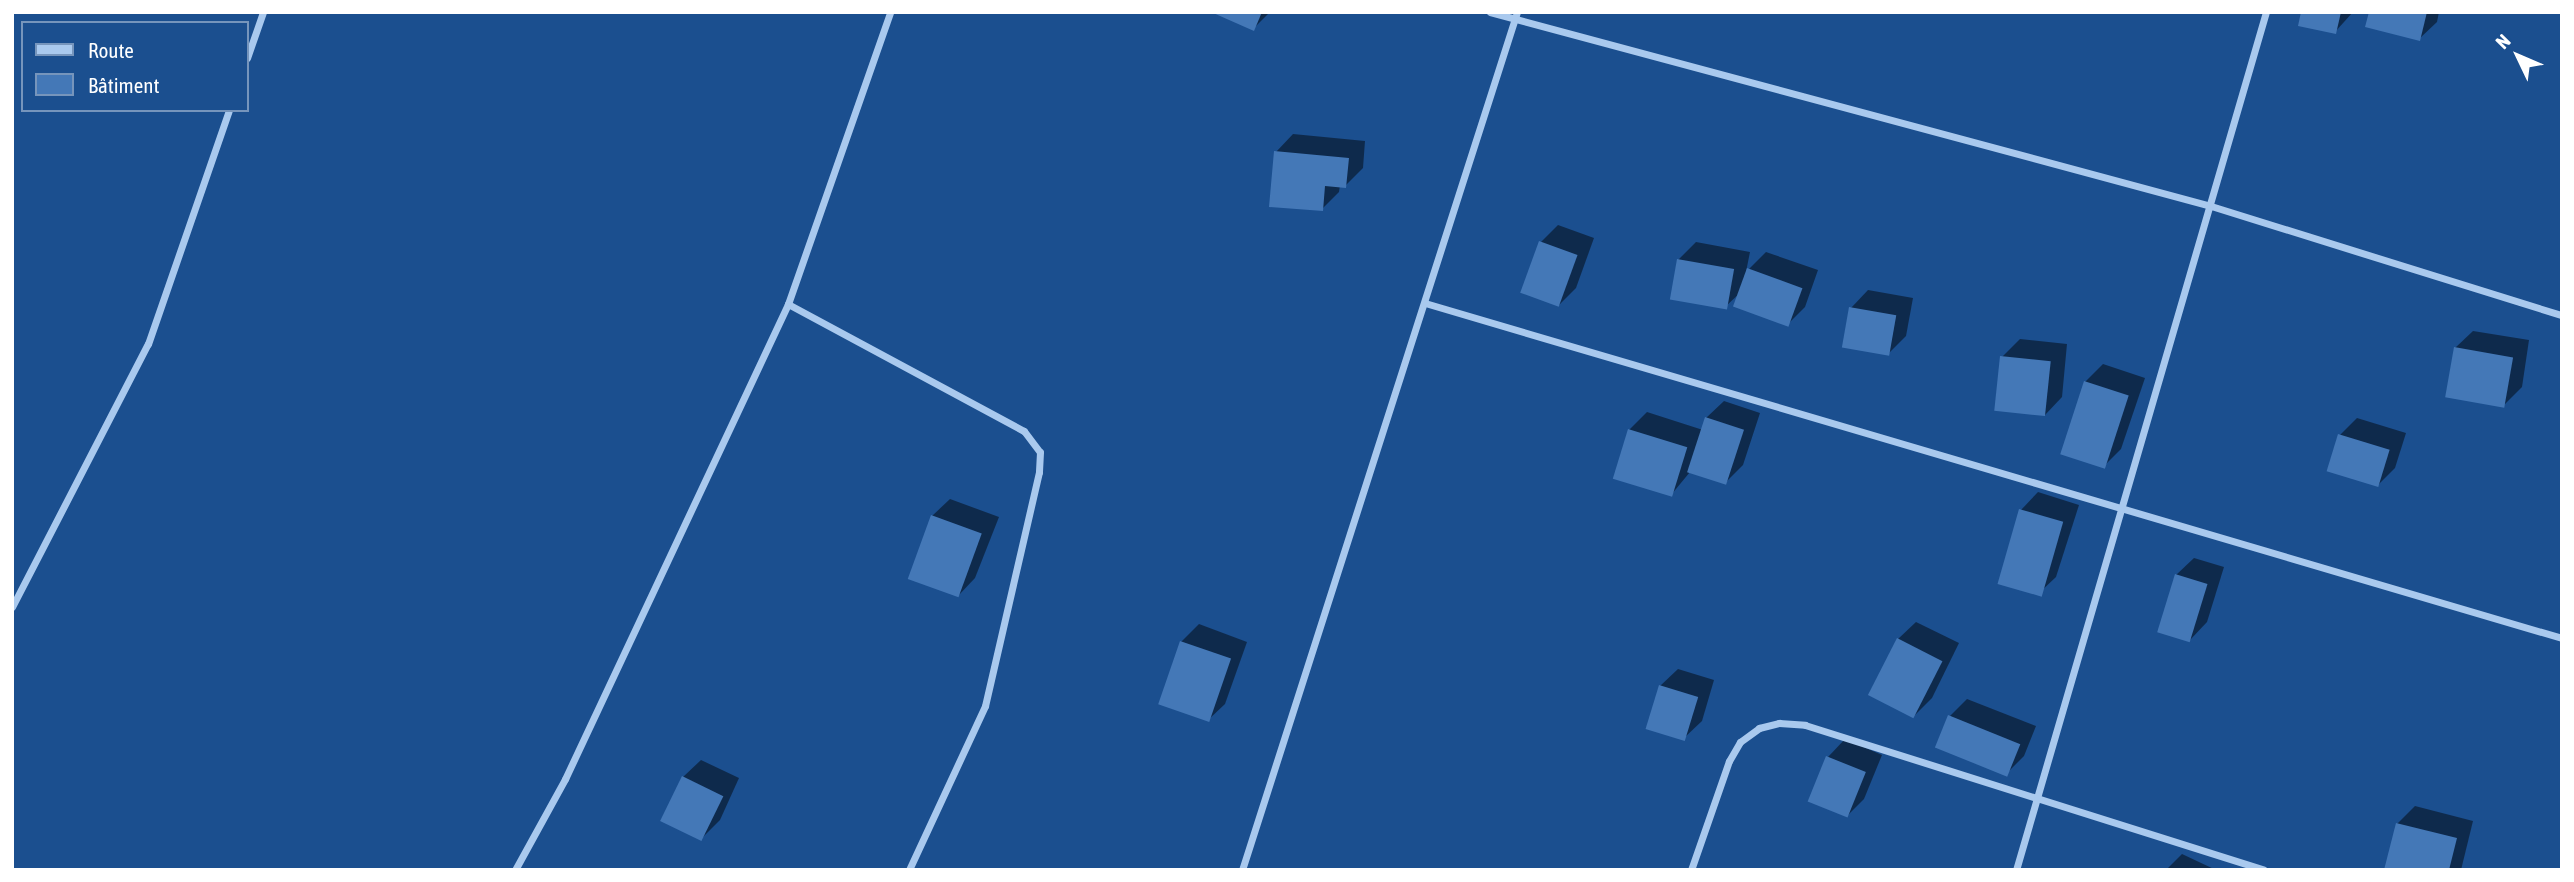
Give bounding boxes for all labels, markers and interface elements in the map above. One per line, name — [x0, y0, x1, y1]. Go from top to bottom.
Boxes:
legend — [21, 21, 248, 112]
north arrow — [2483, 21, 2553, 91]
text: N — [2491, 30, 2515, 53]
text: Route — [88, 38, 134, 62]
text: Bâtiment — [88, 73, 159, 97]

